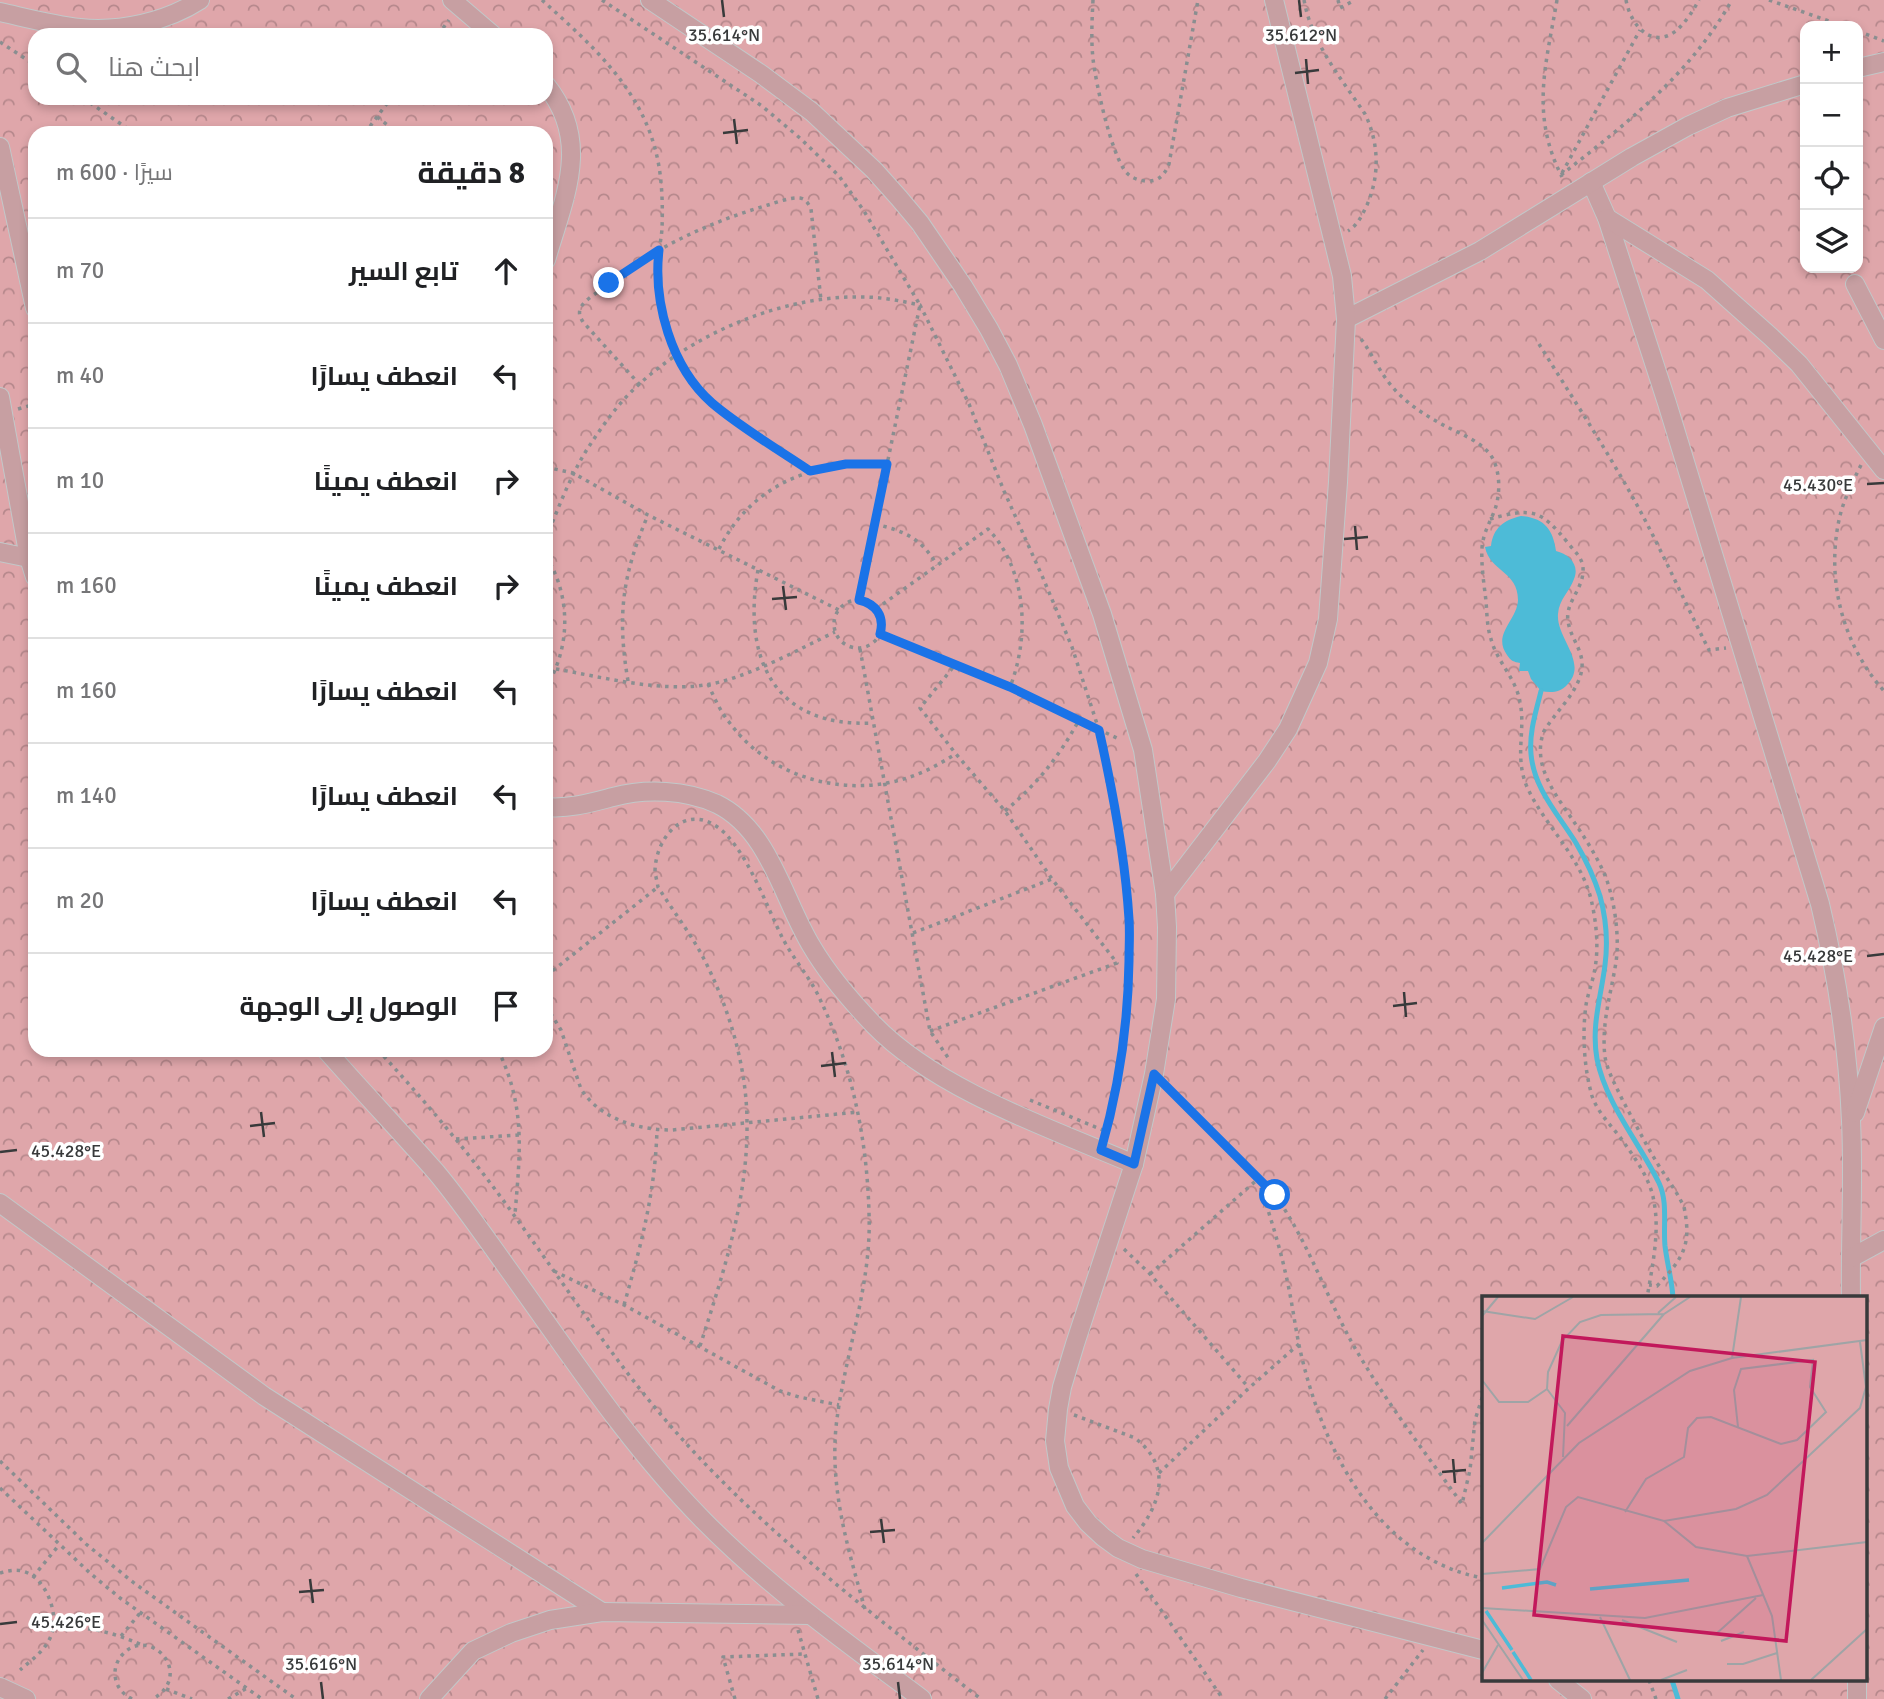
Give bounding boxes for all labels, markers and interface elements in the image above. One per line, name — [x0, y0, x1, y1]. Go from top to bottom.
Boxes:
map controls — [1800, 21, 1863, 273]
button: + — [1800, 21, 1863, 84]
text: 35.614°N — [688, 24, 760, 46]
text: 35.612°N — [1265, 24, 1337, 46]
search box — [28, 28, 553, 105]
icon: search — [52, 48, 90, 86]
text: ابحث هنا — [108, 52, 201, 84]
button: − — [1800, 84, 1863, 147]
button: locate — [1800, 147, 1863, 210]
text: 8 دقيقة — [417, 155, 525, 192]
text: سيرًا · 600 m — [56, 158, 173, 187]
button: layers — [1800, 210, 1863, 273]
icon: ahead — [487, 252, 525, 290]
text: 70 m — [56, 256, 104, 285]
text: تابع السير — [349, 256, 458, 288]
route end — [593, 267, 624, 298]
icon: left — [487, 357, 525, 395]
text: 40 m — [56, 361, 104, 390]
text: انعطف يسارًا — [310, 361, 458, 393]
icon: right — [487, 462, 525, 500]
text: 10 m — [56, 466, 104, 495]
text: انعطف يمينًا — [314, 466, 458, 498]
text: 45.430°E — [1783, 474, 1853, 496]
icon: right — [487, 567, 525, 605]
text: 160 m — [56, 571, 117, 600]
text: انعطف يمينًا — [314, 571, 458, 603]
icon: left — [487, 672, 525, 710]
text: 160 m — [56, 676, 117, 705]
text: انعطف يسارًا — [310, 676, 458, 708]
icon: left — [487, 777, 525, 815]
text: 140 m — [56, 781, 117, 810]
text: انعطف يسارًا — [310, 781, 458, 813]
icon: left — [487, 882, 525, 920]
text: 20 m — [56, 886, 104, 915]
text: انعطف يسارًا — [310, 886, 458, 918]
text: 45.428°E — [1783, 945, 1853, 967]
icon: arrive — [487, 987, 525, 1025]
text: الوصول إلى الوجهة — [239, 991, 458, 1023]
text: 45.428°E — [31, 1140, 101, 1162]
route start — [1259, 1179, 1290, 1210]
inset map — [1482, 1296, 1867, 1682]
text: 45.426°E — [31, 1611, 101, 1633]
text: 35.616°N — [285, 1653, 357, 1675]
text: 35.614°N — [862, 1653, 934, 1675]

